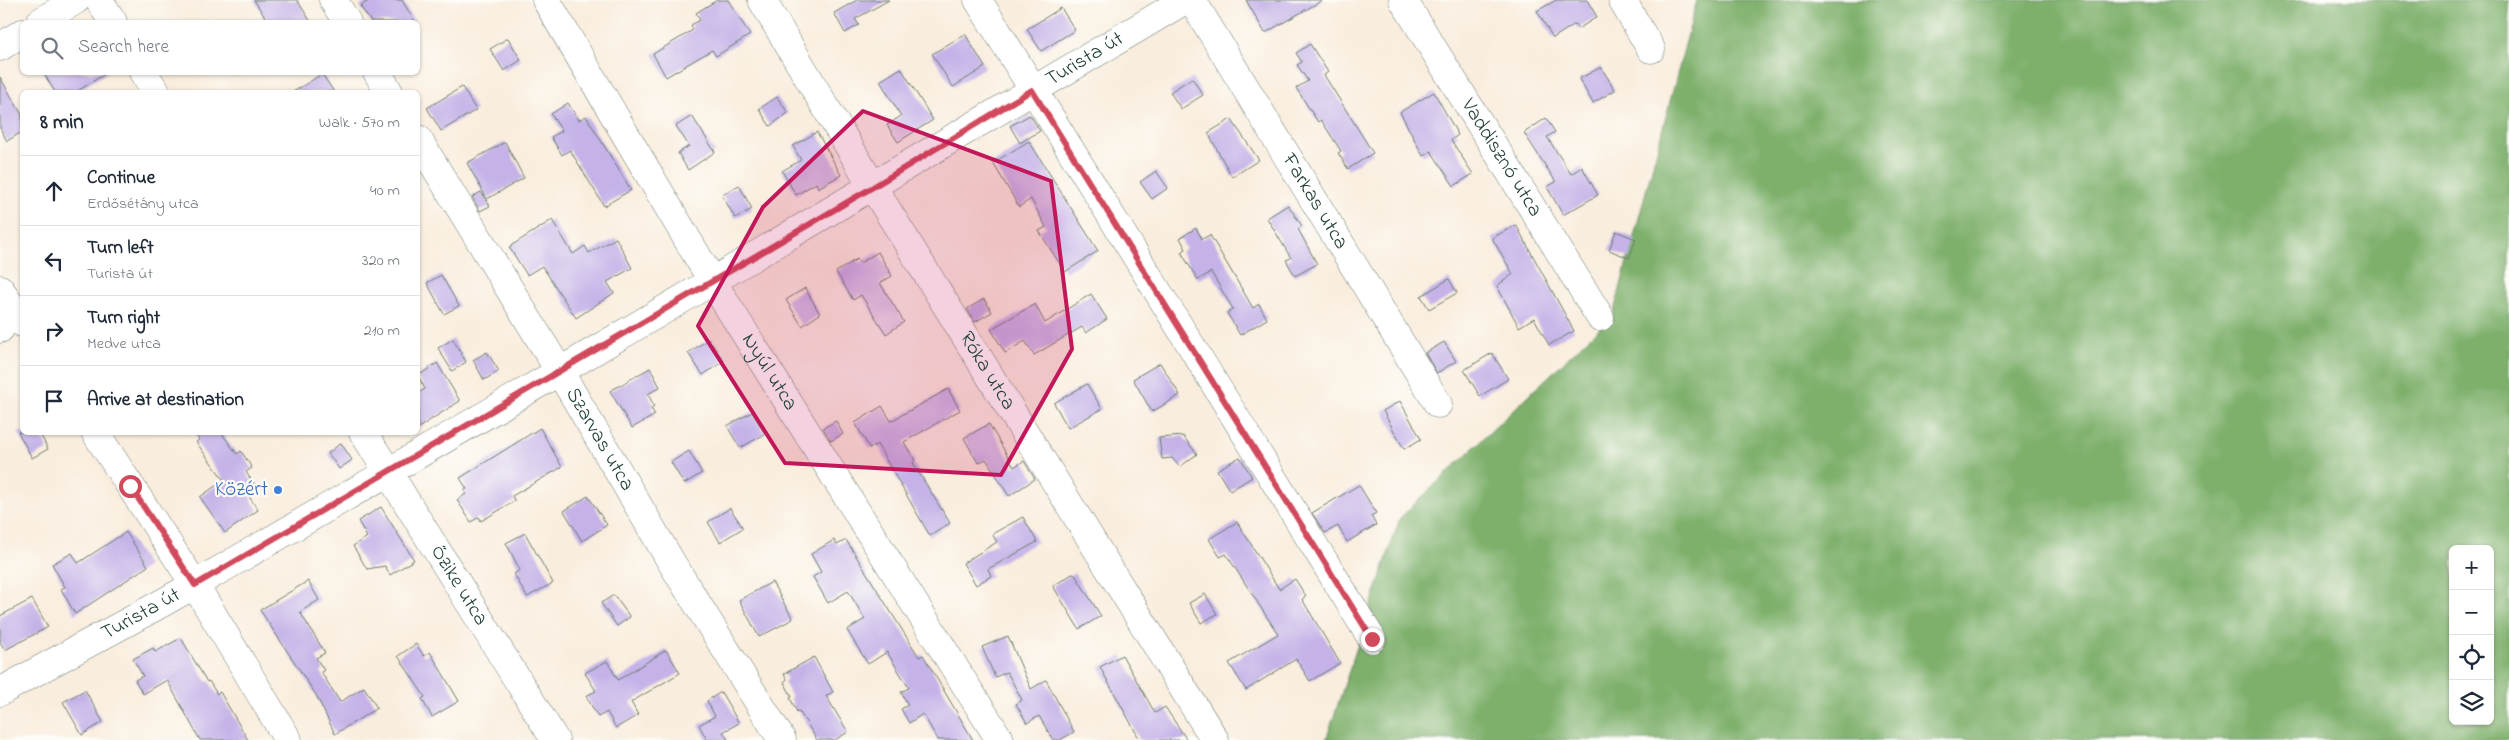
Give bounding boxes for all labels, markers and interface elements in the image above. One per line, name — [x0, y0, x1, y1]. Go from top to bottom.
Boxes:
search box — [20, 20, 420, 75]
street label: Turista út — [1040, 25, 1130, 94]
icon: search — [38, 34, 66, 62]
text: Search here — [78, 34, 169, 61]
street label: Vaddisznó utca — [1452, 92, 1549, 223]
text: 8 min — [40, 108, 84, 138]
text: Walk · 570 m — [319, 111, 400, 135]
street label: Farkas utca — [1273, 147, 1356, 255]
text: Continue — [87, 165, 155, 192]
icon: ahead — [40, 177, 68, 205]
text: 40 m — [370, 179, 400, 203]
text: Erdősétány utca — [87, 192, 199, 216]
text: Turn left — [87, 235, 154, 262]
icon: left — [40, 247, 68, 275]
text: 320 m — [362, 249, 400, 273]
text: Turista út — [87, 262, 153, 286]
text: Turn right — [87, 305, 160, 332]
icon: right — [40, 317, 68, 345]
text: 210 m — [364, 319, 400, 343]
street label: Róka utca — [951, 326, 1023, 416]
street label: Nyúl utca — [734, 328, 805, 417]
text: Medve utca — [87, 332, 161, 356]
street label: Szarvas utca — [557, 382, 642, 497]
icon: arrive — [40, 387, 68, 415]
text: Arrive at destination — [87, 387, 244, 414]
route start — [119, 475, 142, 498]
place label: Közért — [215, 475, 268, 505]
marker: Közért — [272, 484, 284, 496]
street label: Őzike utca — [422, 539, 495, 632]
map controls — [2449, 545, 2494, 725]
button: + — [2449, 545, 2494, 590]
street label: Turista út — [96, 581, 186, 648]
button: − — [2449, 590, 2494, 635]
route end — [1361, 628, 1384, 651]
button: locate — [2449, 635, 2494, 680]
button: layers — [2449, 680, 2494, 725]

